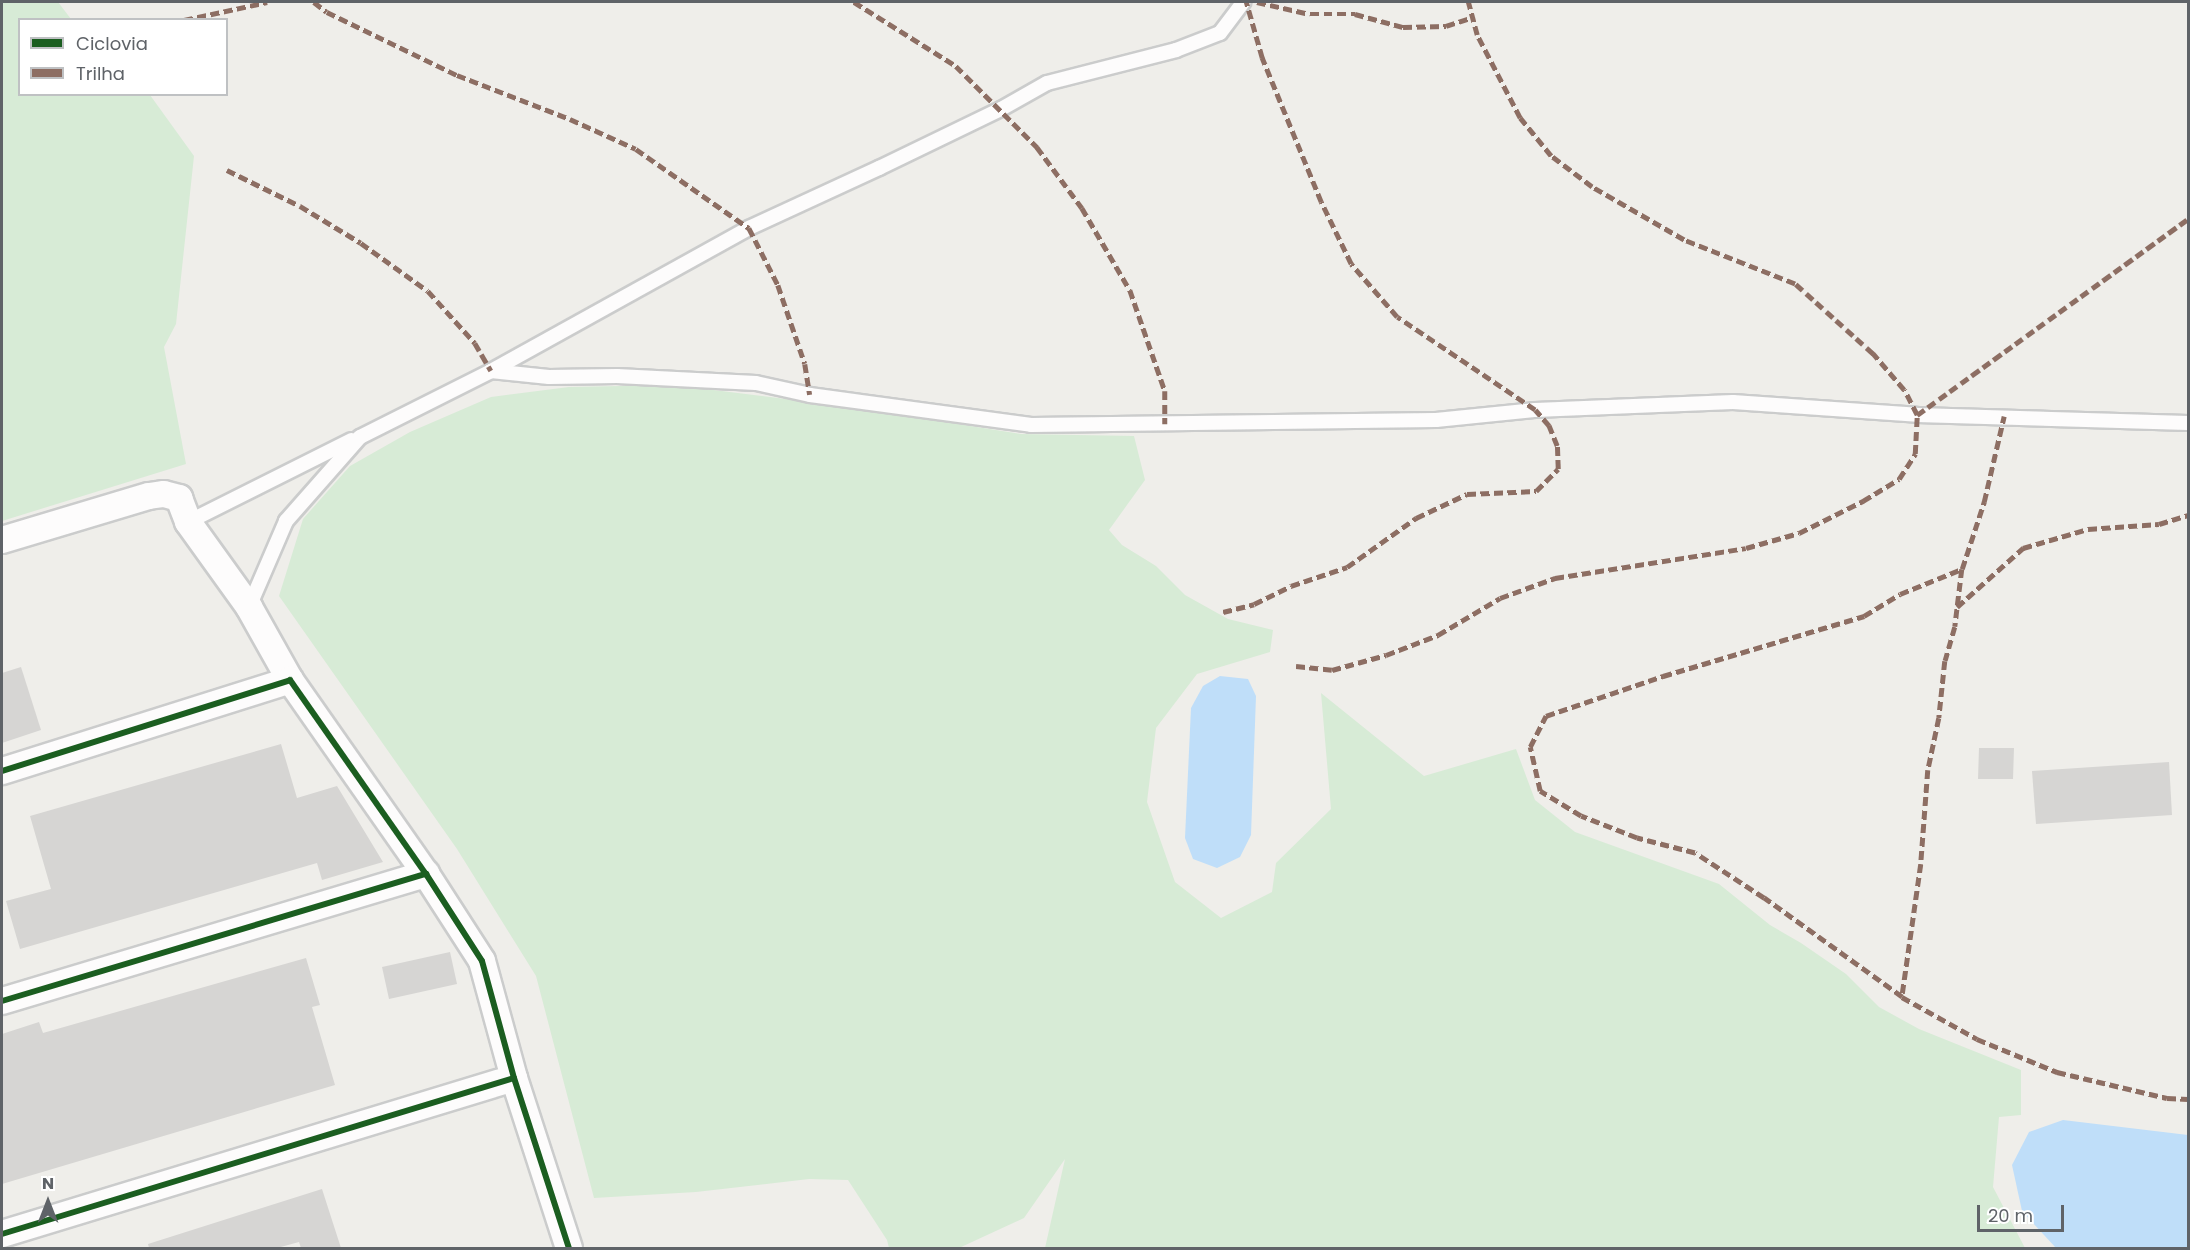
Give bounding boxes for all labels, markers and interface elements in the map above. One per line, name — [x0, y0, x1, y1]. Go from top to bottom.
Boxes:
legend — [18, 18, 228, 96]
text: Ciclovia — [76, 31, 148, 56]
text: Trilha — [76, 61, 125, 86]
north arrow — [18, 1172, 78, 1232]
text: N — [42, 1172, 54, 1195]
scale bar — [1980, 1193, 2067, 1231]
text: 20 m — [1988, 1203, 2033, 1228]

